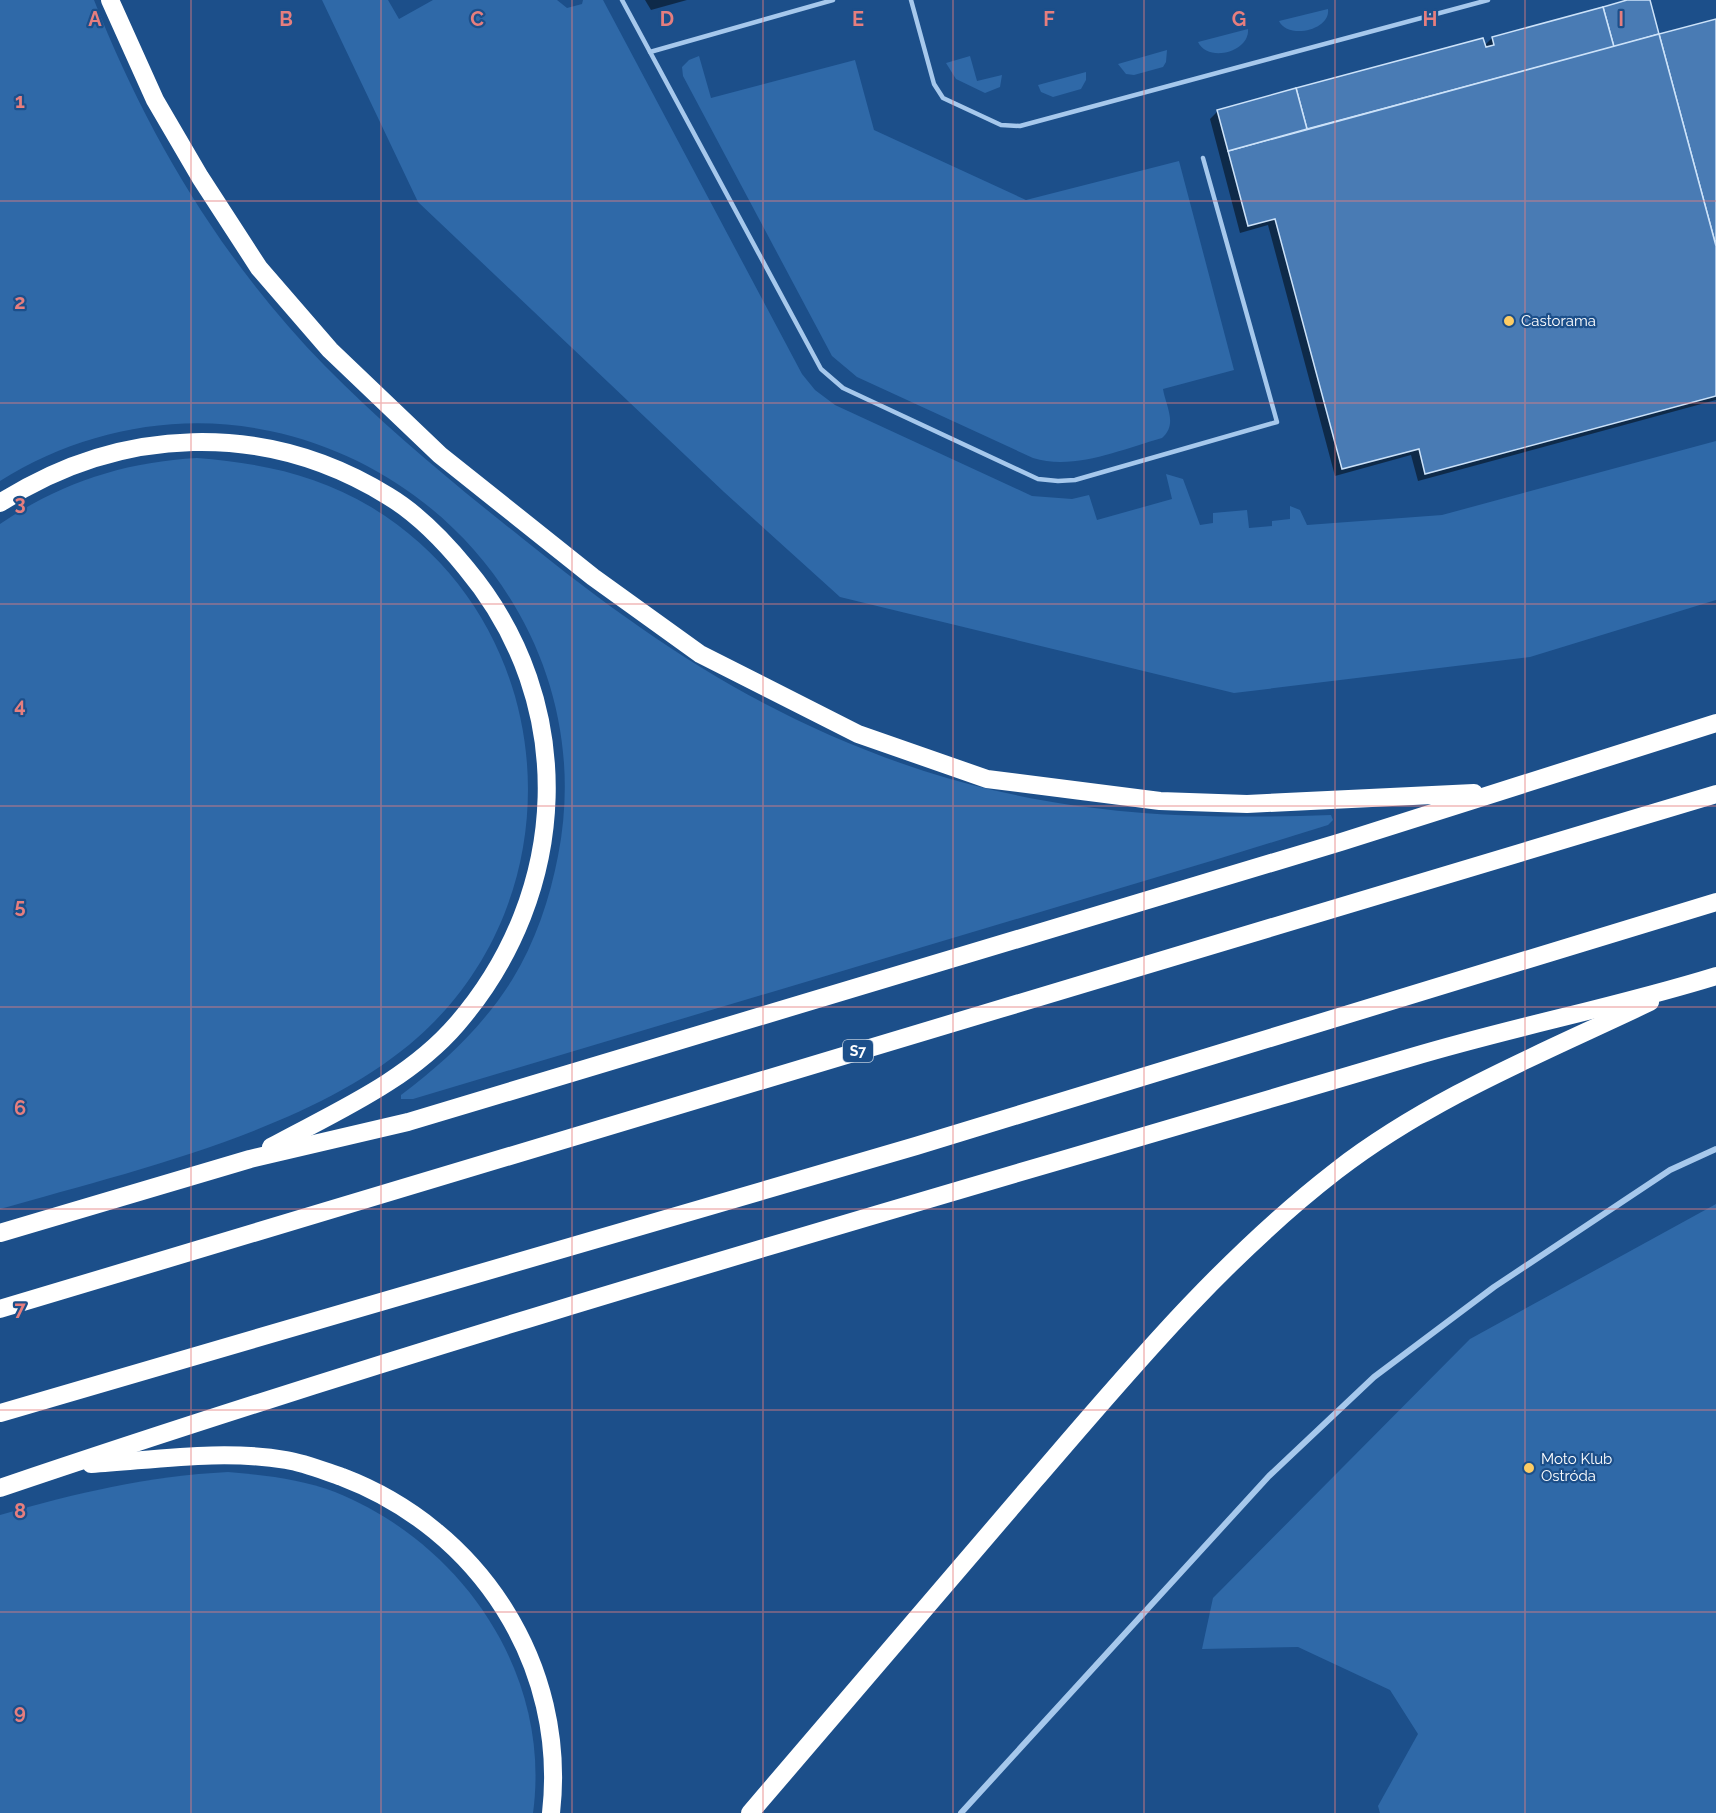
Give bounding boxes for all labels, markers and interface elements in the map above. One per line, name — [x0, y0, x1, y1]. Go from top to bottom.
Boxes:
text: A — [88, 7, 102, 31]
text: B — [279, 7, 293, 31]
text: C — [470, 7, 484, 31]
text: D — [660, 7, 674, 31]
text: E — [852, 7, 864, 31]
text: F — [1043, 7, 1055, 31]
text: G — [1232, 7, 1246, 31]
text: H — [1423, 7, 1437, 31]
text: I — [1618, 7, 1624, 31]
text: 1 — [15, 89, 25, 113]
text: 2 — [14, 290, 26, 314]
place label: Castorama — [1521, 312, 1596, 330]
marker: Castorama — [1502, 314, 1516, 328]
text: 3 — [14, 491, 26, 515]
text: 4 — [14, 693, 26, 717]
text: 5 — [14, 894, 26, 918]
road number: S7 — [843, 1040, 873, 1062]
text: 6 — [14, 1096, 26, 1120]
text: 7 — [14, 1297, 26, 1321]
place label: Moto Klub Ostróda — [1541, 1450, 1612, 1485]
marker: Moto Klub Ostróda — [1522, 1461, 1536, 1475]
text: 8 — [14, 1499, 26, 1523]
text: 9 — [14, 1700, 26, 1724]

